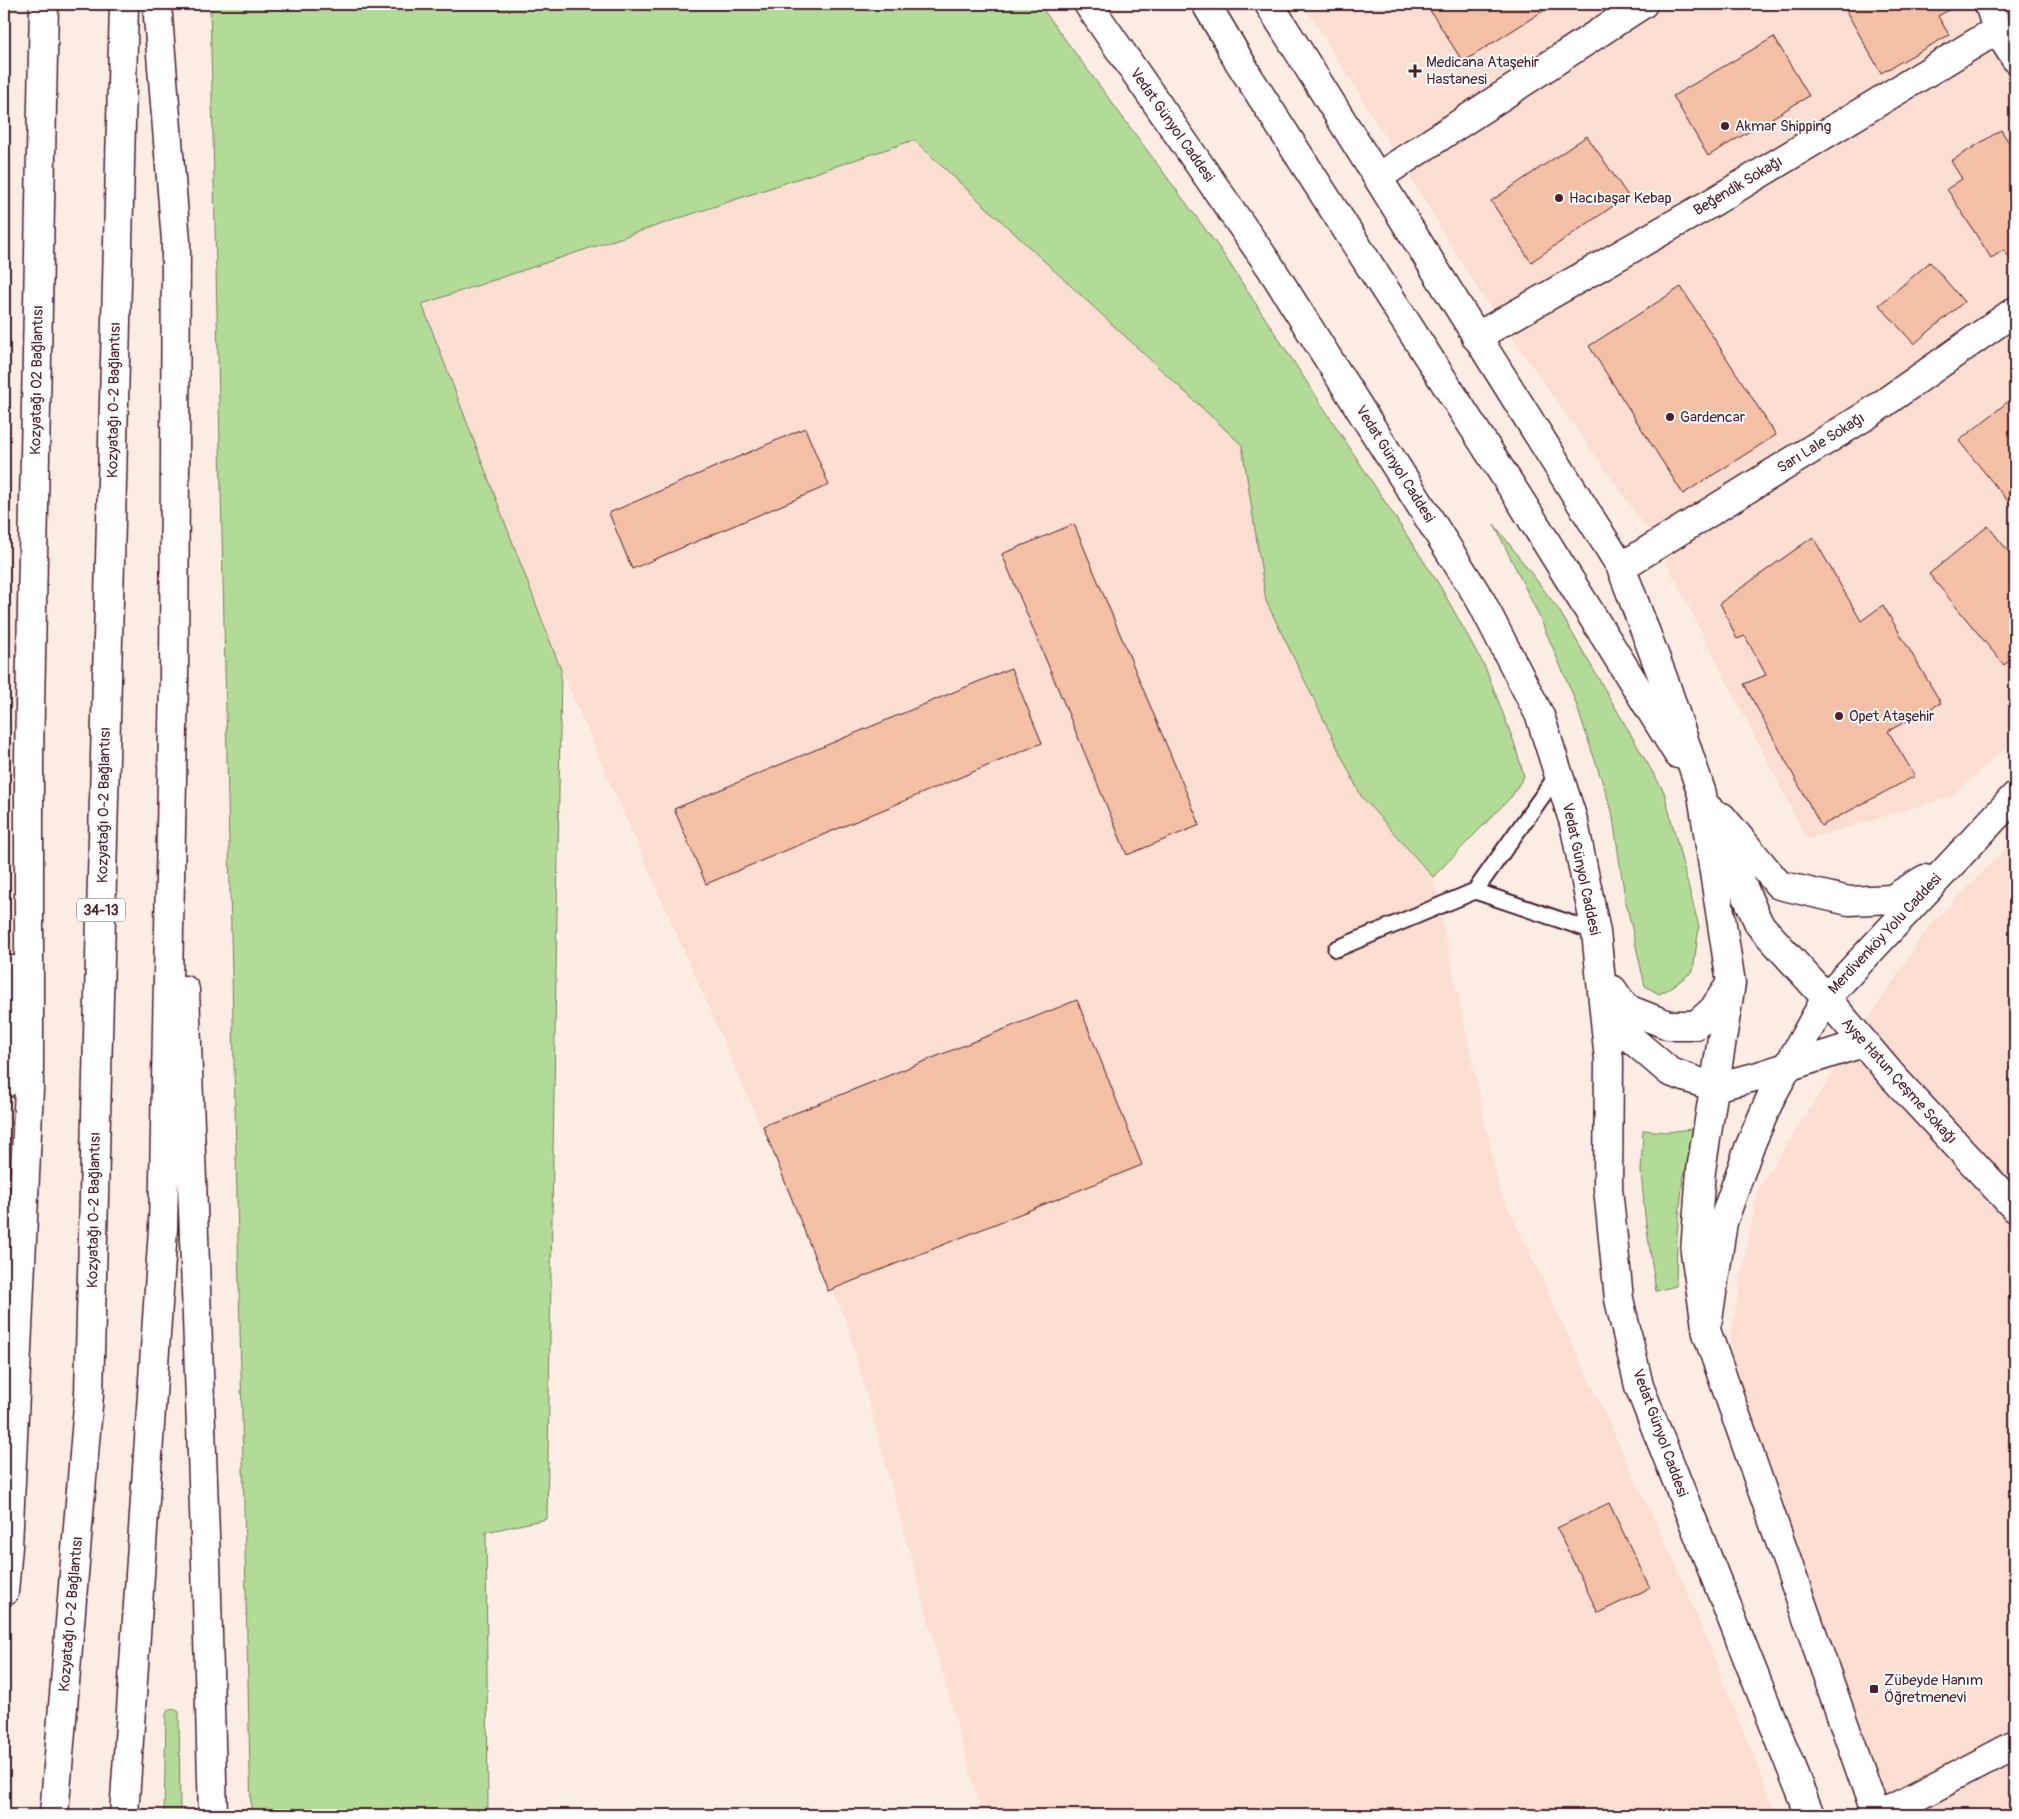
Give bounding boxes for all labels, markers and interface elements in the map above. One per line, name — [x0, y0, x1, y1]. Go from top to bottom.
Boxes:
place label: Medicana Ataşehir Hastanesi — [1426, 53, 1540, 89]
street label: Vedat Günyol Caddesi — [1126, 64, 1219, 186]
marker: Medicana Ataşehir Hastanesi — [1408, 64, 1422, 78]
place label: Akmar Shipping — [1735, 117, 1831, 136]
marker: Akmar Shipping — [1719, 120, 1731, 132]
street label: Beğendik Sokağı — [1690, 152, 1786, 220]
place label: Hacıbaşar Kebap — [1569, 189, 1672, 208]
marker: Hacıbaşar Kebap — [1553, 192, 1565, 204]
street label: Kozyatağı O2 Bağlantısı — [26, 305, 48, 455]
street label: Kozyatağı O-2 Bağlantısı — [103, 322, 125, 478]
street label: Vedat Günyol Caddesi — [1351, 402, 1439, 526]
place label: Gardencar — [1680, 408, 1746, 427]
street label: Sarı Lale Sokağı — [1774, 408, 1868, 478]
marker: Gardencar — [1664, 411, 1676, 423]
place label: Opet Ataşehir — [1849, 707, 1935, 726]
marker: Opet Ataşehir — [1833, 710, 1845, 722]
street label: Kozyatağı O-2 Bağlantısı — [93, 727, 115, 883]
street label: Vedat Günyol Caddesi — [1558, 801, 1604, 937]
street label: Merdivenköy Yolu Caddesi — [1824, 870, 1946, 998]
road number: 34-13 — [77, 898, 125, 922]
street label: Ayşe Hatun Çeşme Sokağı — [1837, 1014, 1961, 1148]
street label: Kozyatağı O-2 Bağlantısı — [83, 1132, 105, 1288]
street label: Vedat Günyol Caddesi — [1628, 1367, 1692, 1500]
street label: Kozyatağı O-2 Bağlantısı — [55, 1535, 87, 1693]
place label: Zübeyde Hanım Öğretmenevi — [1884, 1671, 1983, 1707]
marker: Zübeyde Hanım Öğretmenevi — [1868, 1683, 1880, 1695]

